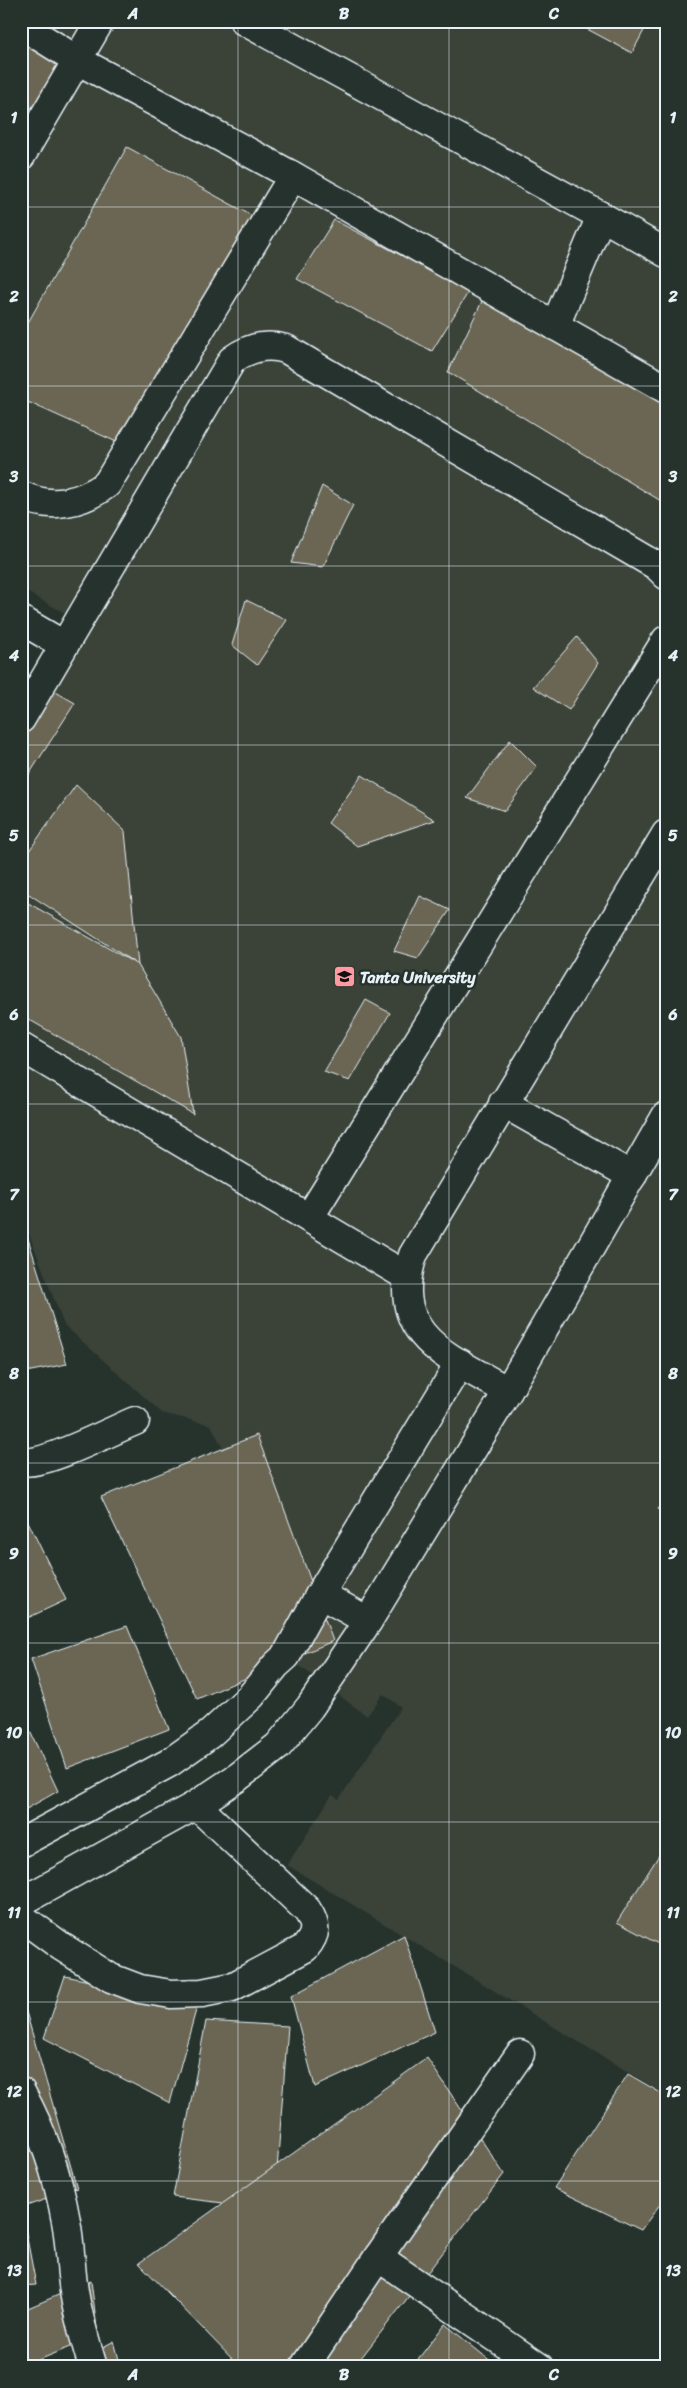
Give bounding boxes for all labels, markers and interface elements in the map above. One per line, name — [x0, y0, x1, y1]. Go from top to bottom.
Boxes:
text: A — [127, 0, 138, 28]
text: B — [339, 0, 350, 28]
text: C — [548, 0, 560, 28]
text: 1 — [11, 103, 18, 132]
text: 1 — [670, 103, 677, 132]
text: 2 — [8, 282, 19, 311]
text: 2 — [667, 282, 678, 311]
text: 3 — [9, 462, 19, 491]
text: 3 — [668, 462, 678, 491]
text: 4 — [8, 641, 19, 670]
text: 4 — [667, 641, 678, 670]
text: 5 — [9, 821, 19, 850]
text: 5 — [668, 821, 678, 850]
place label: Tanta University — [360, 963, 476, 992]
school or university icon: Tanta University — [332, 965, 356, 989]
text: 6 — [8, 1000, 19, 1029]
text: 6 — [667, 1000, 678, 1029]
text: 7 — [9, 1180, 20, 1209]
text: 7 — [668, 1180, 679, 1209]
text: 8 — [8, 1359, 19, 1388]
text: 8 — [667, 1359, 678, 1388]
text: 9 — [9, 1539, 19, 1568]
text: 9 — [668, 1539, 678, 1568]
text: 10 — [6, 1718, 22, 1747]
text: 10 — [665, 1718, 681, 1747]
text: 11 — [7, 1898, 21, 1927]
text: 11 — [666, 1898, 680, 1927]
text: 12 — [6, 2077, 23, 2106]
text: 12 — [665, 2077, 682, 2106]
text: 13 — [6, 2256, 22, 2285]
text: 13 — [665, 2256, 681, 2285]
text: A — [127, 2360, 138, 2388]
text: B — [339, 2360, 350, 2388]
text: C — [548, 2360, 560, 2388]

